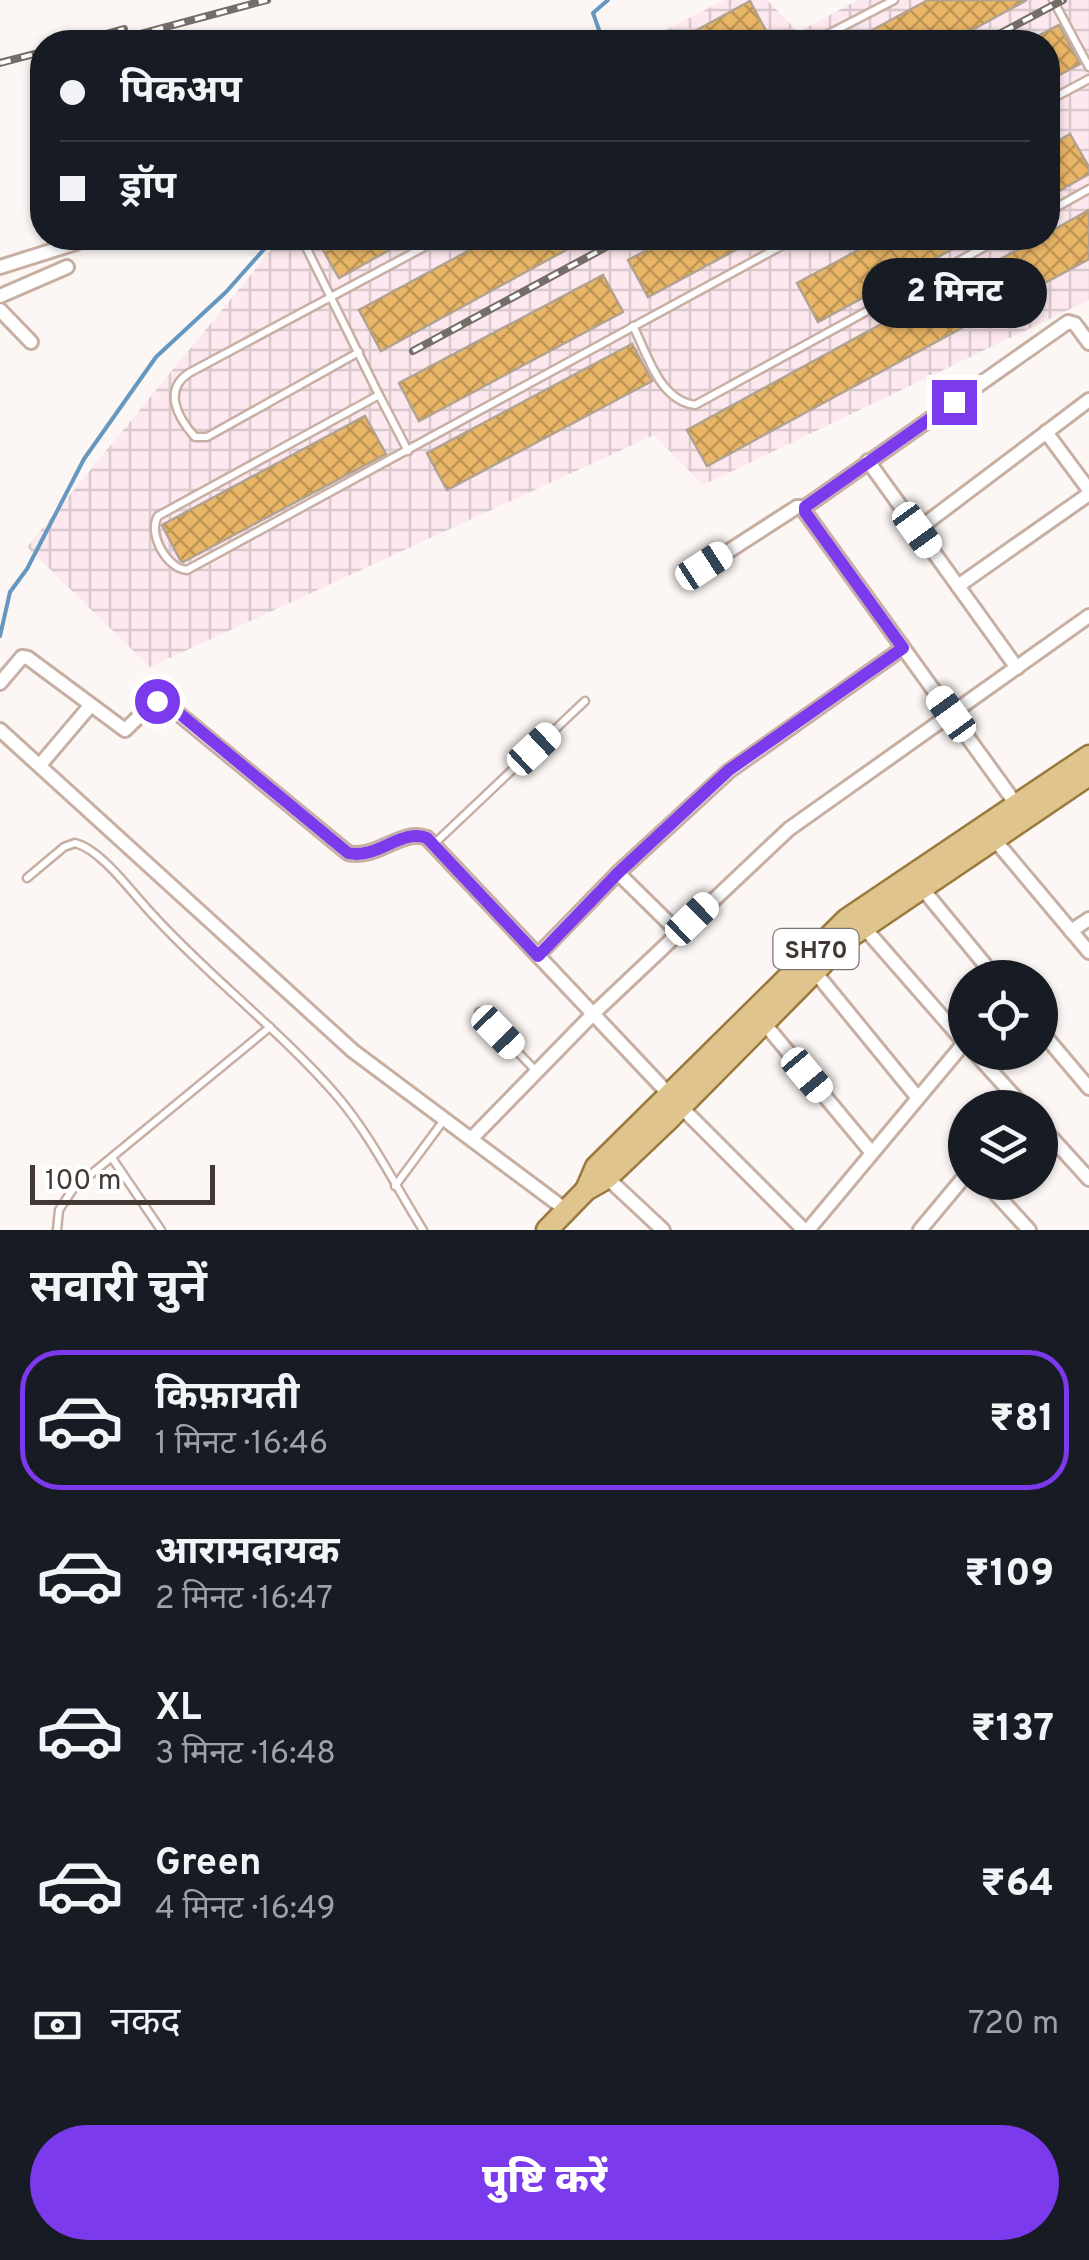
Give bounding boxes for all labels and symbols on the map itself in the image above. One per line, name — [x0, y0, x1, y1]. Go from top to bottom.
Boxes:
callout: 2 मिनट — [862, 257, 1046, 327]
route end — [932, 380, 977, 425]
car — [887, 497, 947, 563]
car — [671, 537, 737, 595]
route start — [135, 679, 180, 724]
car — [921, 681, 981, 747]
car — [502, 718, 566, 780]
car — [660, 887, 724, 951]
road number: SH70 — [774, 929, 858, 969]
car — [466, 1000, 530, 1064]
car — [776, 1042, 838, 1108]
scale bar — [30, 1160, 215, 1204]

